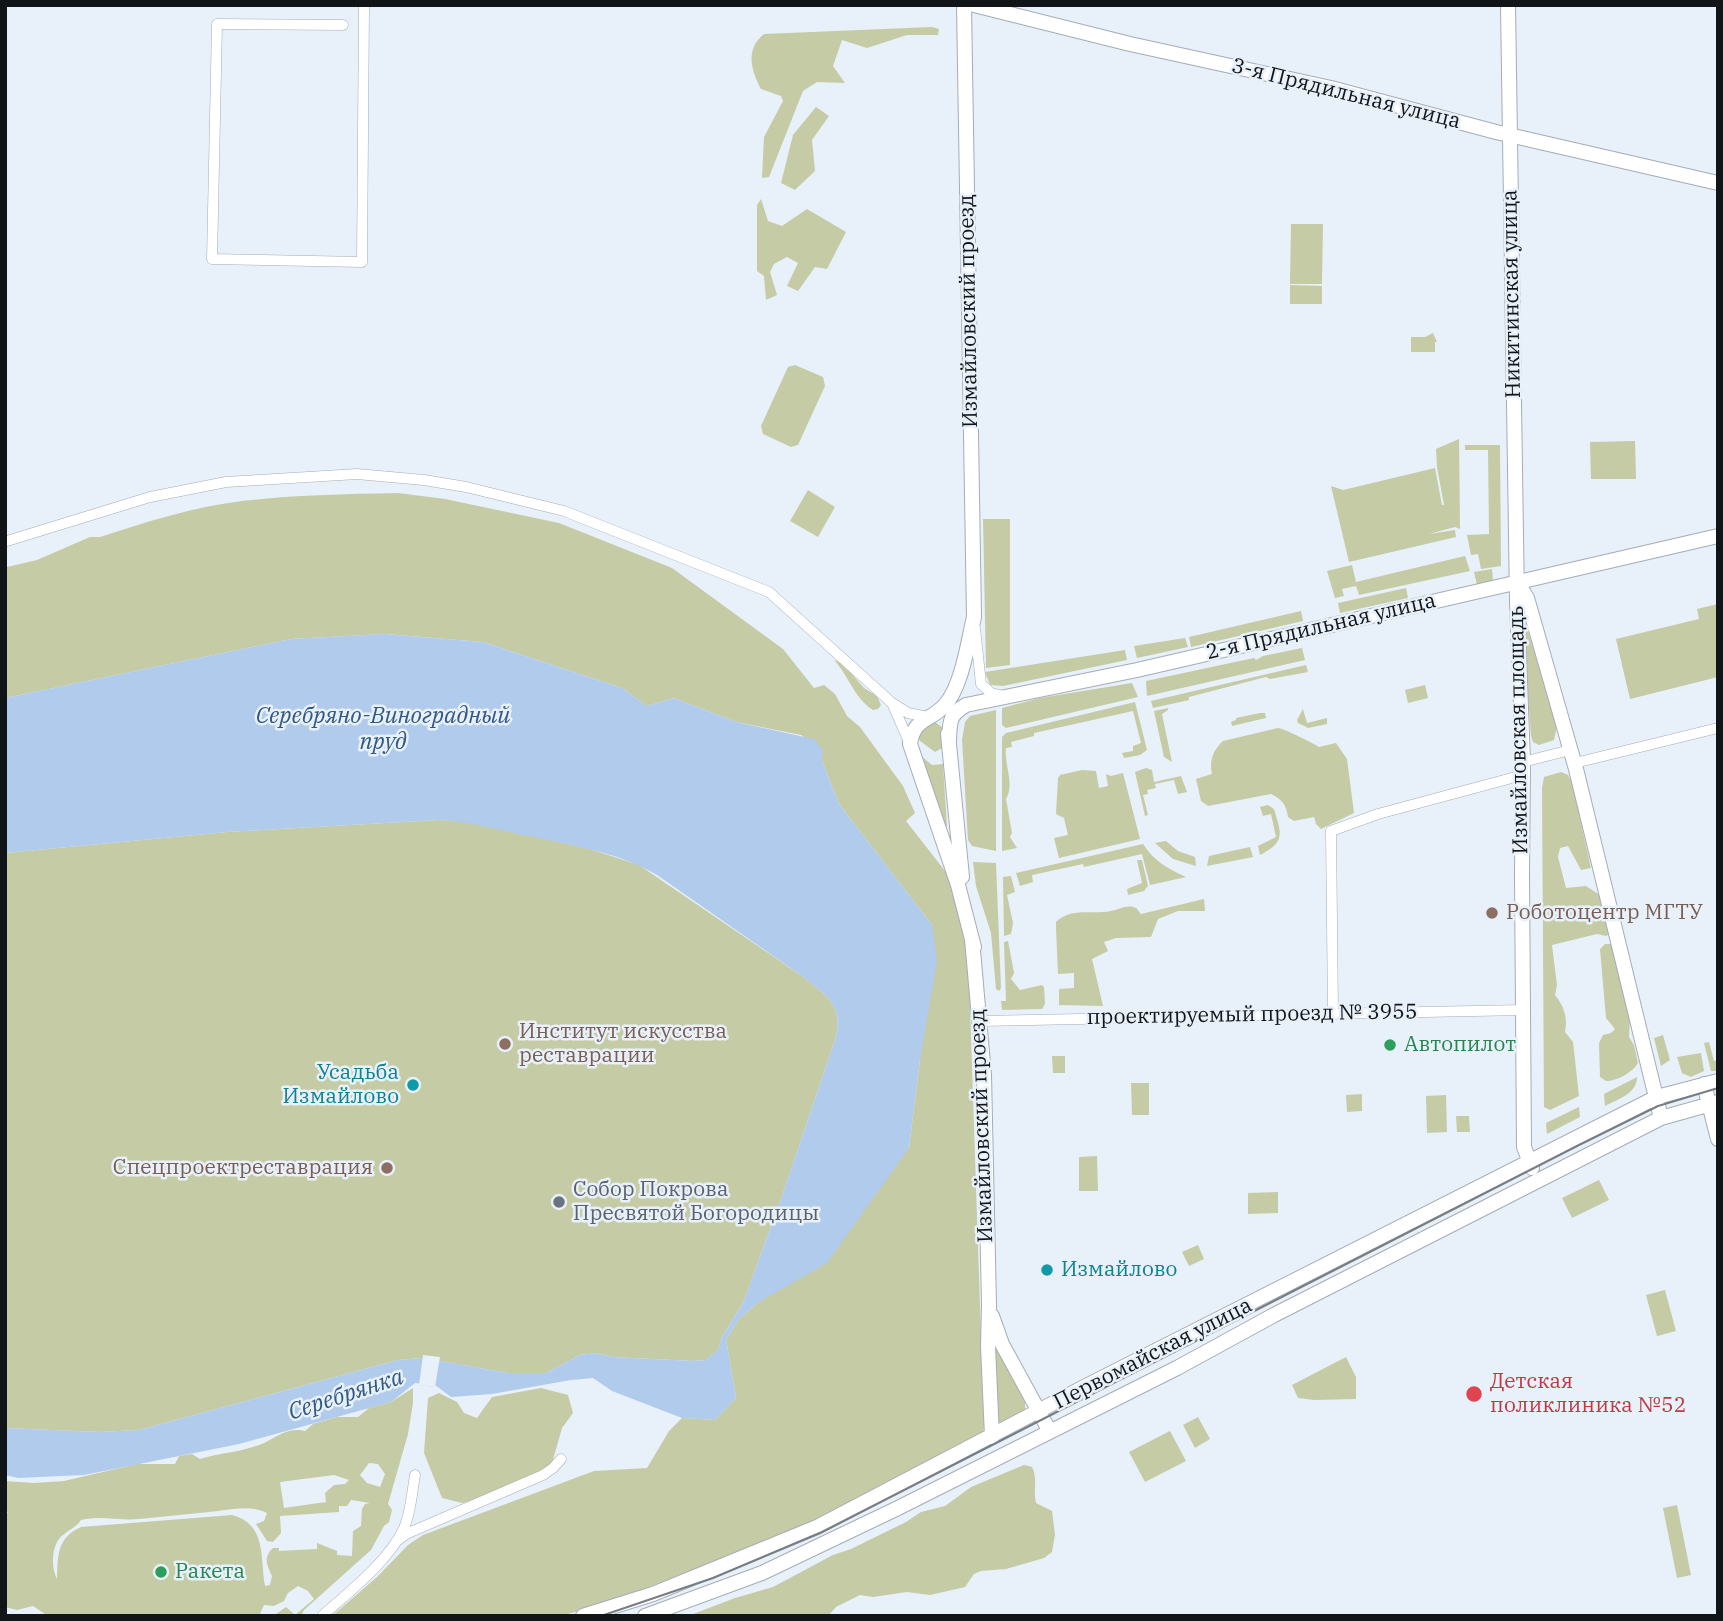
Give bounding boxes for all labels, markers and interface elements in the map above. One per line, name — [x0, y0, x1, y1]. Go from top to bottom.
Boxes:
street label: 3-я Прядильная улица — [1229, 53, 1463, 135]
street label: Никитинская улица — [1498, 189, 1526, 399]
street label: Измайловский проезд — [954, 194, 984, 428]
street label: 2-я Прядильная улица — [1204, 588, 1438, 666]
street label: Измайловская площадь — [1504, 605, 1534, 855]
water label: Серебряно-Виноградный пруд — [256, 702, 510, 756]
place label: Роботоцентр МГТУ — [1506, 900, 1703, 926]
marker: Роботоцентр МГТУ — [1484, 905, 1500, 921]
street label: проектируемый проезд № 3955 — [1086, 1000, 1418, 1030]
street label: Измайловский проезд — [965, 1009, 999, 1243]
place label: Институт искусства реставрации — [519, 1019, 727, 1069]
place label: Автопилот — [1404, 1032, 1516, 1058]
marker: Институт искусства реставрации — [497, 1036, 513, 1052]
marker: Автопилот — [1382, 1037, 1398, 1053]
place label: Усадьба Измайлово — [283, 1060, 399, 1110]
marker: Усадьба Измайлово — [405, 1077, 421, 1093]
place label: Спецпроектреставрация — [113, 1155, 373, 1181]
marker: Спецпроектреставрация — [379, 1160, 395, 1176]
place label: Собор Покрова Пресвятой Богородицы — [573, 1177, 819, 1227]
marker: Собор Покрова Пресвятой Богородицы — [551, 1194, 567, 1210]
place label: Измайлово — [1061, 1257, 1177, 1283]
marker: Измайлово — [1039, 1262, 1055, 1278]
street label: Первомайская улица — [1050, 1293, 1256, 1415]
water label: Серебрянка — [285, 1363, 407, 1427]
place label: Детская поликлиника №52 — [1490, 1369, 1686, 1419]
marker: Детская поликлиника №52 — [1464, 1384, 1484, 1404]
place label: Ракета — [175, 1559, 245, 1585]
marker: Ракета — [153, 1564, 169, 1580]

